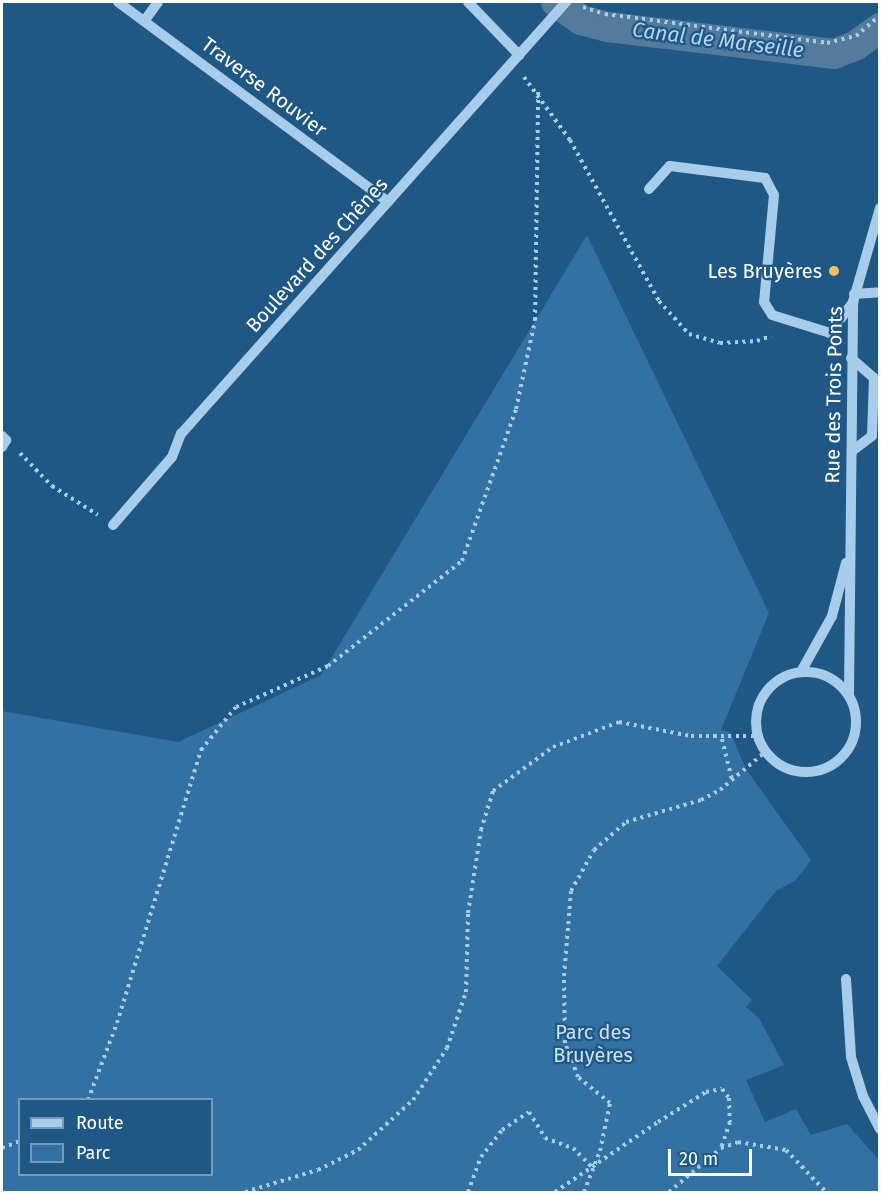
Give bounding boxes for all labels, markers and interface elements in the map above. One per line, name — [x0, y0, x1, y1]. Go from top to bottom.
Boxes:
water label: Canal de Marseille — [631, 17, 805, 63]
street label: Traverse Rouvier — [197, 32, 331, 142]
street label: Boulevard des Chênes — [241, 173, 393, 337]
place label: Les Bruyères — [707, 259, 822, 283]
marker: Les Bruyères — [827, 264, 841, 278]
street label: Rue des Trois Ponts — [820, 306, 848, 484]
park label: Parc des Bruyères — [553, 1020, 633, 1067]
legend — [18, 1098, 213, 1176]
text: Route — [76, 1112, 124, 1134]
scale bar — [671, 1137, 755, 1175]
text: Parc — [76, 1142, 110, 1164]
text: 20 m — [679, 1148, 718, 1170]

